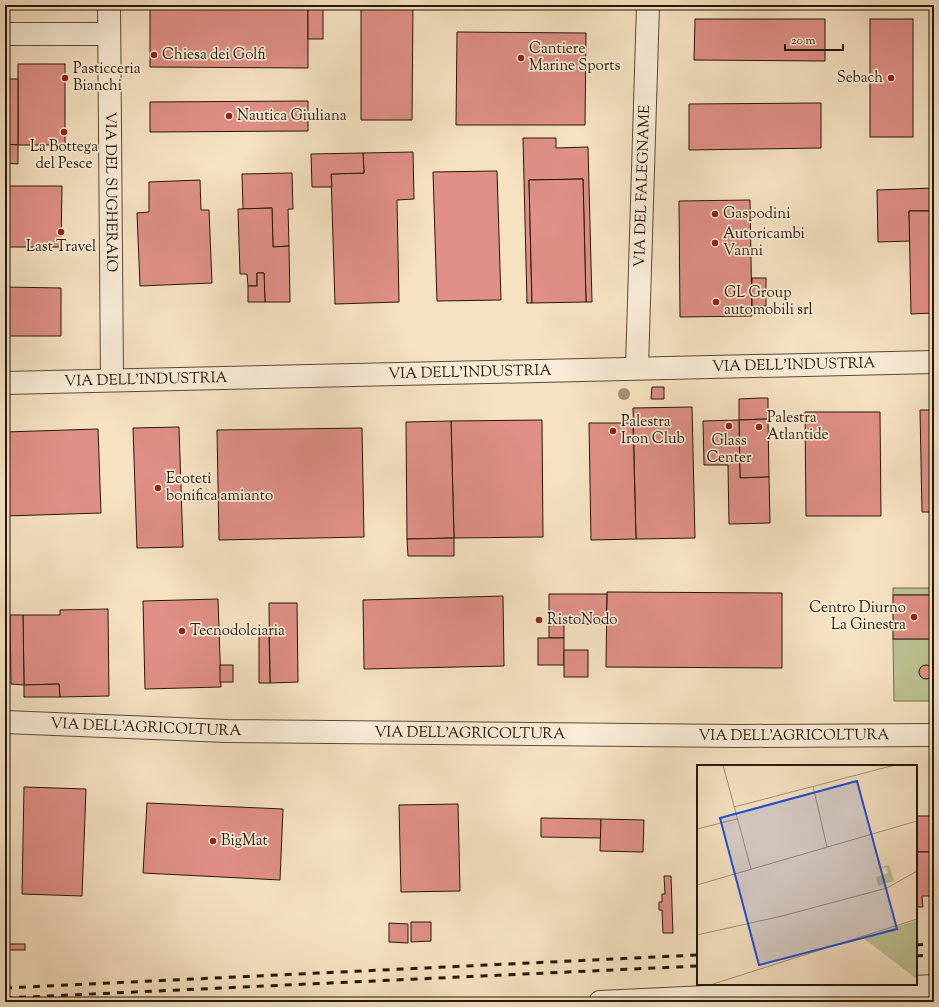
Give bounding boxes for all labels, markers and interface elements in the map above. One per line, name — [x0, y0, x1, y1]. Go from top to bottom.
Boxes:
scale bar — [785, 26, 843, 52]
text: 20 m — [791, 32, 816, 50]
place label: Cantiere Marine Sports — [529, 39, 621, 77]
place label: Chiesa dei Golfi — [162, 45, 266, 66]
marker: Chiesa dei Golfi — [149, 50, 159, 60]
marker: Cantiere Marine Sports — [516, 53, 526, 63]
place label: Pasticceria Bianchi — [73, 59, 141, 97]
place label: Sebach — [837, 68, 883, 89]
marker: Pasticceria Bianchi — [60, 73, 70, 83]
marker: Sebach — [886, 73, 896, 83]
street label: VIA DEL FALEGNAME — [630, 105, 655, 268]
place label: Nautica Giuliana — [237, 106, 347, 127]
marker: Nautica Giuliana — [224, 111, 234, 121]
street label: VIA DEL SUGHERAIO — [99, 112, 122, 273]
marker: La Bottega del Pesce — [59, 127, 69, 137]
place label: La Bottega del Pesce — [30, 137, 98, 175]
place label: Gaspodini — [723, 204, 790, 225]
marker: Gaspodini — [710, 209, 720, 219]
place label: Autoricambi Vanni — [723, 224, 805, 262]
marker: Last Travel — [56, 227, 66, 237]
place label: Last Travel — [26, 237, 96, 258]
marker: Autoricambi Vanni — [710, 238, 720, 248]
place label: GL Group automobili srl — [724, 283, 813, 321]
marker: GL Group automobili srl — [711, 297, 721, 307]
street label: VIA DELL'INDUSTRIA — [712, 353, 876, 378]
street label: VIA DELL'INDUSTRIA — [388, 360, 552, 385]
street label: VIA DELL'INDUSTRIA — [64, 367, 228, 392]
place label: Palestra Atlantide — [767, 408, 829, 446]
place label: Palestra Iron Club — [621, 412, 685, 450]
marker: Glass Center — [724, 421, 734, 431]
marker: Palestra Atlantide — [754, 422, 764, 432]
marker: Palestra Iron Club — [608, 426, 618, 436]
place label: Glass Center — [706, 431, 752, 469]
place label: Ecoteti bonifica amianto — [166, 469, 273, 507]
marker: Ecoteti bonifica amianto — [153, 483, 163, 493]
place label: Centro Diurno La Ginestra — [809, 598, 906, 636]
place label: RistoNodo — [547, 610, 618, 631]
marker: Centro Diurno La Ginestra — [909, 612, 919, 622]
marker: RistoNodo — [534, 615, 544, 625]
place label: Tecnodolciaria — [190, 621, 285, 642]
marker: Tecnodolciaria — [177, 626, 187, 636]
street label: VIA DELL'AGRICOLTURA — [50, 713, 241, 742]
street label: VIA DELL'AGRICOLTURA — [374, 722, 565, 745]
street label: VIA DELL'AGRICOLTURA — [698, 725, 889, 747]
inset map — [697, 765, 917, 985]
place label: BigMat — [221, 831, 268, 852]
marker: BigMat — [208, 836, 218, 846]

